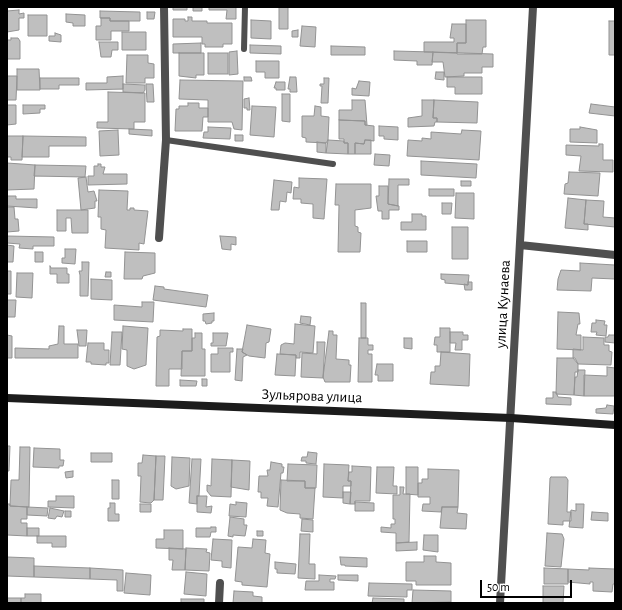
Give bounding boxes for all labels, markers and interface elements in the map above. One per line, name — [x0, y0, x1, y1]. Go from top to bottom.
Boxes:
street label: улица Кунаева — [492, 259, 514, 349]
street label: Зульярова улица — [261, 385, 363, 407]
scale bar — [482, 572, 574, 598]
text: 50 m — [487, 581, 510, 593]

